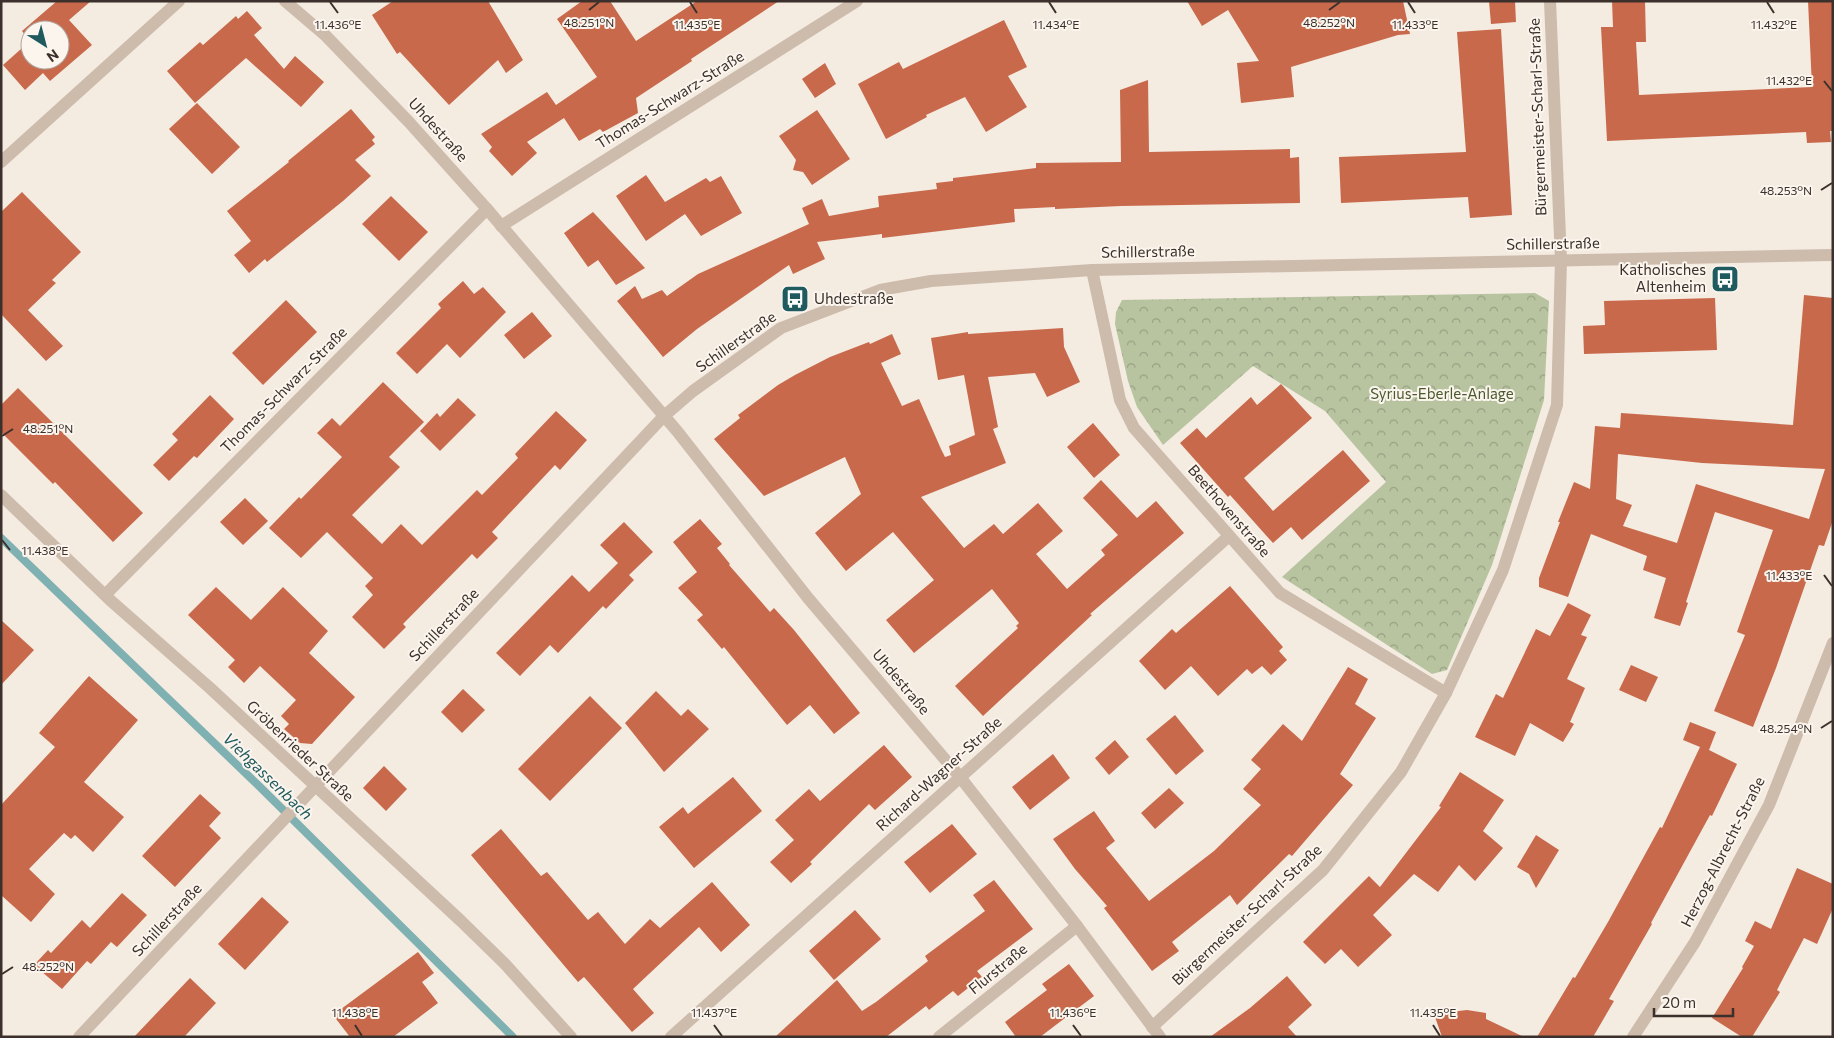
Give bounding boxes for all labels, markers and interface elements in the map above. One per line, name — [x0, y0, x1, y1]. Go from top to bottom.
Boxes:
text: 48.251°N — [564, 15, 614, 29]
text: 48.252°N — [1303, 15, 1355, 29]
text: 11.436°E — [315, 17, 362, 31]
text: 11.435°E — [674, 17, 720, 31]
text: 11.434°E — [1033, 17, 1079, 31]
text: 11.433°E — [1392, 17, 1438, 31]
text: 11.432°E — [1751, 17, 1797, 31]
street label: Bürgermeister-Scharl-Straße — [1525, 18, 1549, 216]
north arrow — [20, 20, 70, 70]
text: N — [44, 46, 62, 66]
street label: Thomas-Schwarz-Straße — [592, 46, 747, 152]
text: 11.432°E — [1766, 73, 1812, 87]
street label: Uhdestraße — [405, 94, 472, 165]
text: 48.253°N — [1760, 183, 1812, 197]
street label: Schillerstraße — [1506, 233, 1600, 253]
street label: Schillerstraße — [1101, 241, 1195, 261]
place label: Katholisches Altenheim — [1619, 260, 1706, 295]
bus stop icon: Katholisches Altenheim — [1710, 264, 1740, 294]
bus stop icon: Uhdestraße — [780, 284, 810, 314]
place label: Uhdestraße — [814, 289, 894, 307]
street label: Schillerstraße — [692, 307, 779, 375]
street label: Thomas-Schwarz-Straße — [217, 322, 350, 456]
park label: Syrius-Eberle-Anlage — [1370, 384, 1514, 402]
text: 48.251°N — [23, 421, 73, 435]
street label: Beethovenstraße — [1185, 461, 1275, 560]
text: 11.438°E — [22, 543, 69, 557]
text: 11.433°E — [1766, 568, 1812, 582]
street label: Schillerstraße — [405, 584, 482, 665]
street label: Uhdestraße — [869, 645, 934, 718]
street label: Gröbenrieder Straße — [243, 696, 358, 805]
street label: Richard-Wagner-Straße — [872, 712, 1005, 834]
text: 48.254°N — [1760, 721, 1812, 735]
water label: Viehgassenbach — [220, 728, 317, 823]
street label: Herzog-Albrecht-Straße — [1676, 773, 1768, 930]
street label: Bürgermeister-Scharl-Straße — [1168, 840, 1325, 988]
street label: Schillerstraße — [128, 879, 205, 960]
street label: Flurstraße — [964, 939, 1030, 997]
text: 48.252°N — [22, 959, 74, 973]
scale bar — [1654, 986, 1733, 1018]
text: 20 m — [1662, 993, 1696, 1011]
text: 11.438°E — [332, 1005, 379, 1019]
text: 11.437°E — [691, 1005, 737, 1019]
text: 11.436°E — [1050, 1005, 1097, 1019]
text: 11.435°E — [1410, 1005, 1456, 1019]

